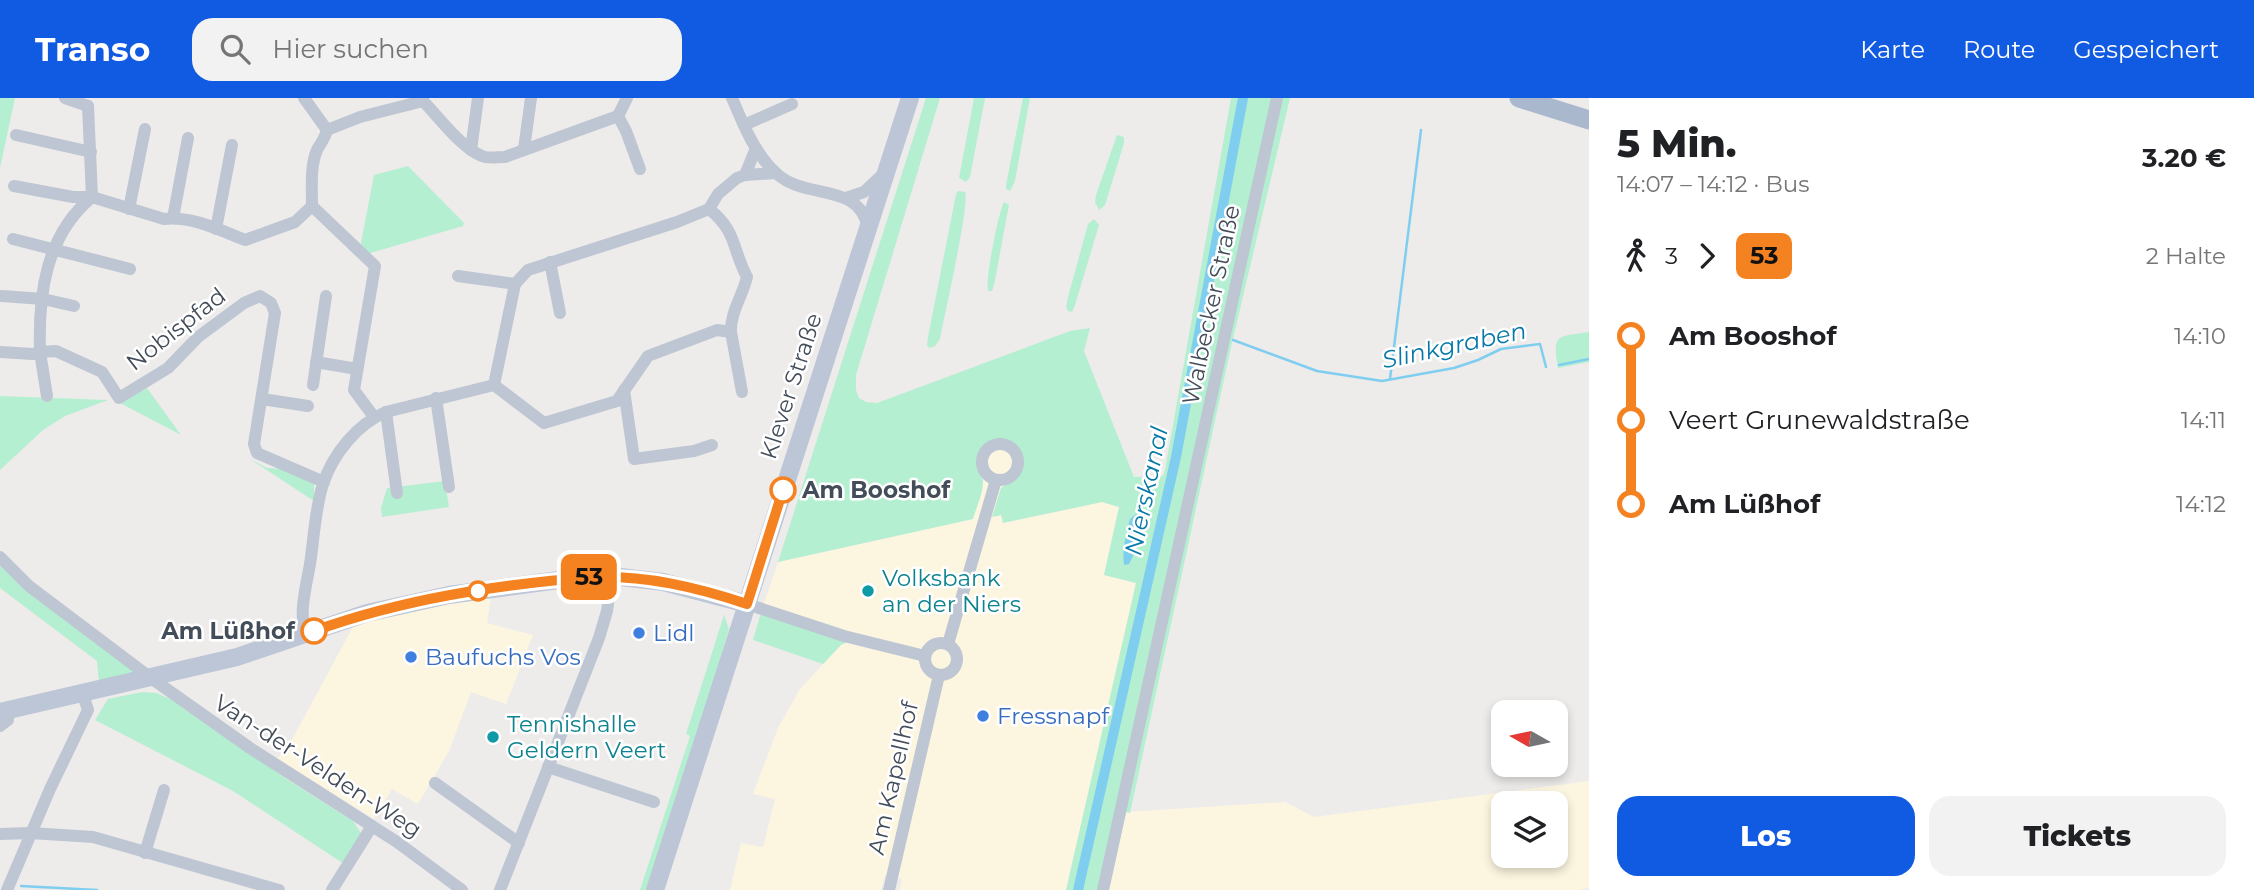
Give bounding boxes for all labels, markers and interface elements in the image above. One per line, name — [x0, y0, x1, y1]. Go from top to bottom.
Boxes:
search box — [192, 18, 682, 81]
text: Transo — [35, 29, 150, 69]
icon: search — [216, 30, 254, 68]
text: Hier suchen — [272, 33, 429, 65]
text: Karte — [1860, 35, 1925, 64]
text: Route — [1963, 35, 2035, 64]
text: Gespeichert — [2073, 35, 2219, 64]
text: 5 Min. — [1617, 120, 1736, 167]
text: 3.20 € — [2142, 142, 2226, 174]
text: 14:07 – 14:12 · Bus — [1617, 170, 1809, 198]
street label: Walbecker Straße — [1176, 203, 1246, 407]
icon: walk — [1617, 237, 1655, 275]
icon: forward — [1688, 237, 1726, 275]
text: 53 — [1750, 241, 1778, 270]
text: 3 — [1665, 242, 1678, 270]
text: 2 Halte — [2146, 242, 2226, 270]
street label: Nobispfad — [121, 282, 231, 376]
street label: Klever Straße — [754, 309, 828, 463]
water label: Slinkgraben — [1379, 316, 1529, 374]
text: Am Booshof — [1669, 320, 1836, 352]
text: 14:10 — [2174, 322, 2226, 350]
text: Veert Grunewaldstraße — [1669, 404, 1970, 436]
text: 14:11 — [2181, 406, 2226, 434]
water label: Nierskanal — [1118, 424, 1174, 558]
place label: Am Booshof — [801, 476, 951, 504]
marker: Am Booshof — [770, 477, 796, 503]
text: Am Lüßhof — [1669, 488, 1820, 520]
text: 14:12 — [2176, 490, 2226, 518]
line badge: 53 — [558, 554, 620, 600]
text: 53 — [575, 562, 603, 591]
place label: Volksbank an der Niers — [882, 564, 1021, 618]
unlabelled marker — [468, 581, 488, 601]
marker: Volksbank an der Niers — [860, 583, 876, 599]
place label: Am Lüßhof — [160, 617, 296, 645]
marker: Am Lüßhof — [301, 618, 327, 644]
place label: Lidl — [653, 619, 695, 647]
marker: Lidl — [631, 625, 647, 641]
place label: Baufuchs Vos — [425, 643, 581, 671]
marker: Baufuchs Vos — [403, 649, 419, 665]
street label: Van-der-Velden-Weg — [209, 688, 427, 844]
street label: Am Kapellhof — [862, 698, 924, 857]
north arrow — [1491, 700, 1568, 777]
map controls — [1491, 700, 1568, 868]
place label: Fressnapf — [997, 702, 1110, 730]
marker: Fressnapf — [975, 708, 991, 724]
place label: Tennishalle Geldern Veert — [507, 710, 666, 764]
marker: Tennishalle Geldern Veert — [485, 729, 501, 745]
button: layers — [1491, 791, 1568, 868]
button: Los — [1617, 796, 1915, 876]
button: Tickets — [1929, 796, 2226, 876]

